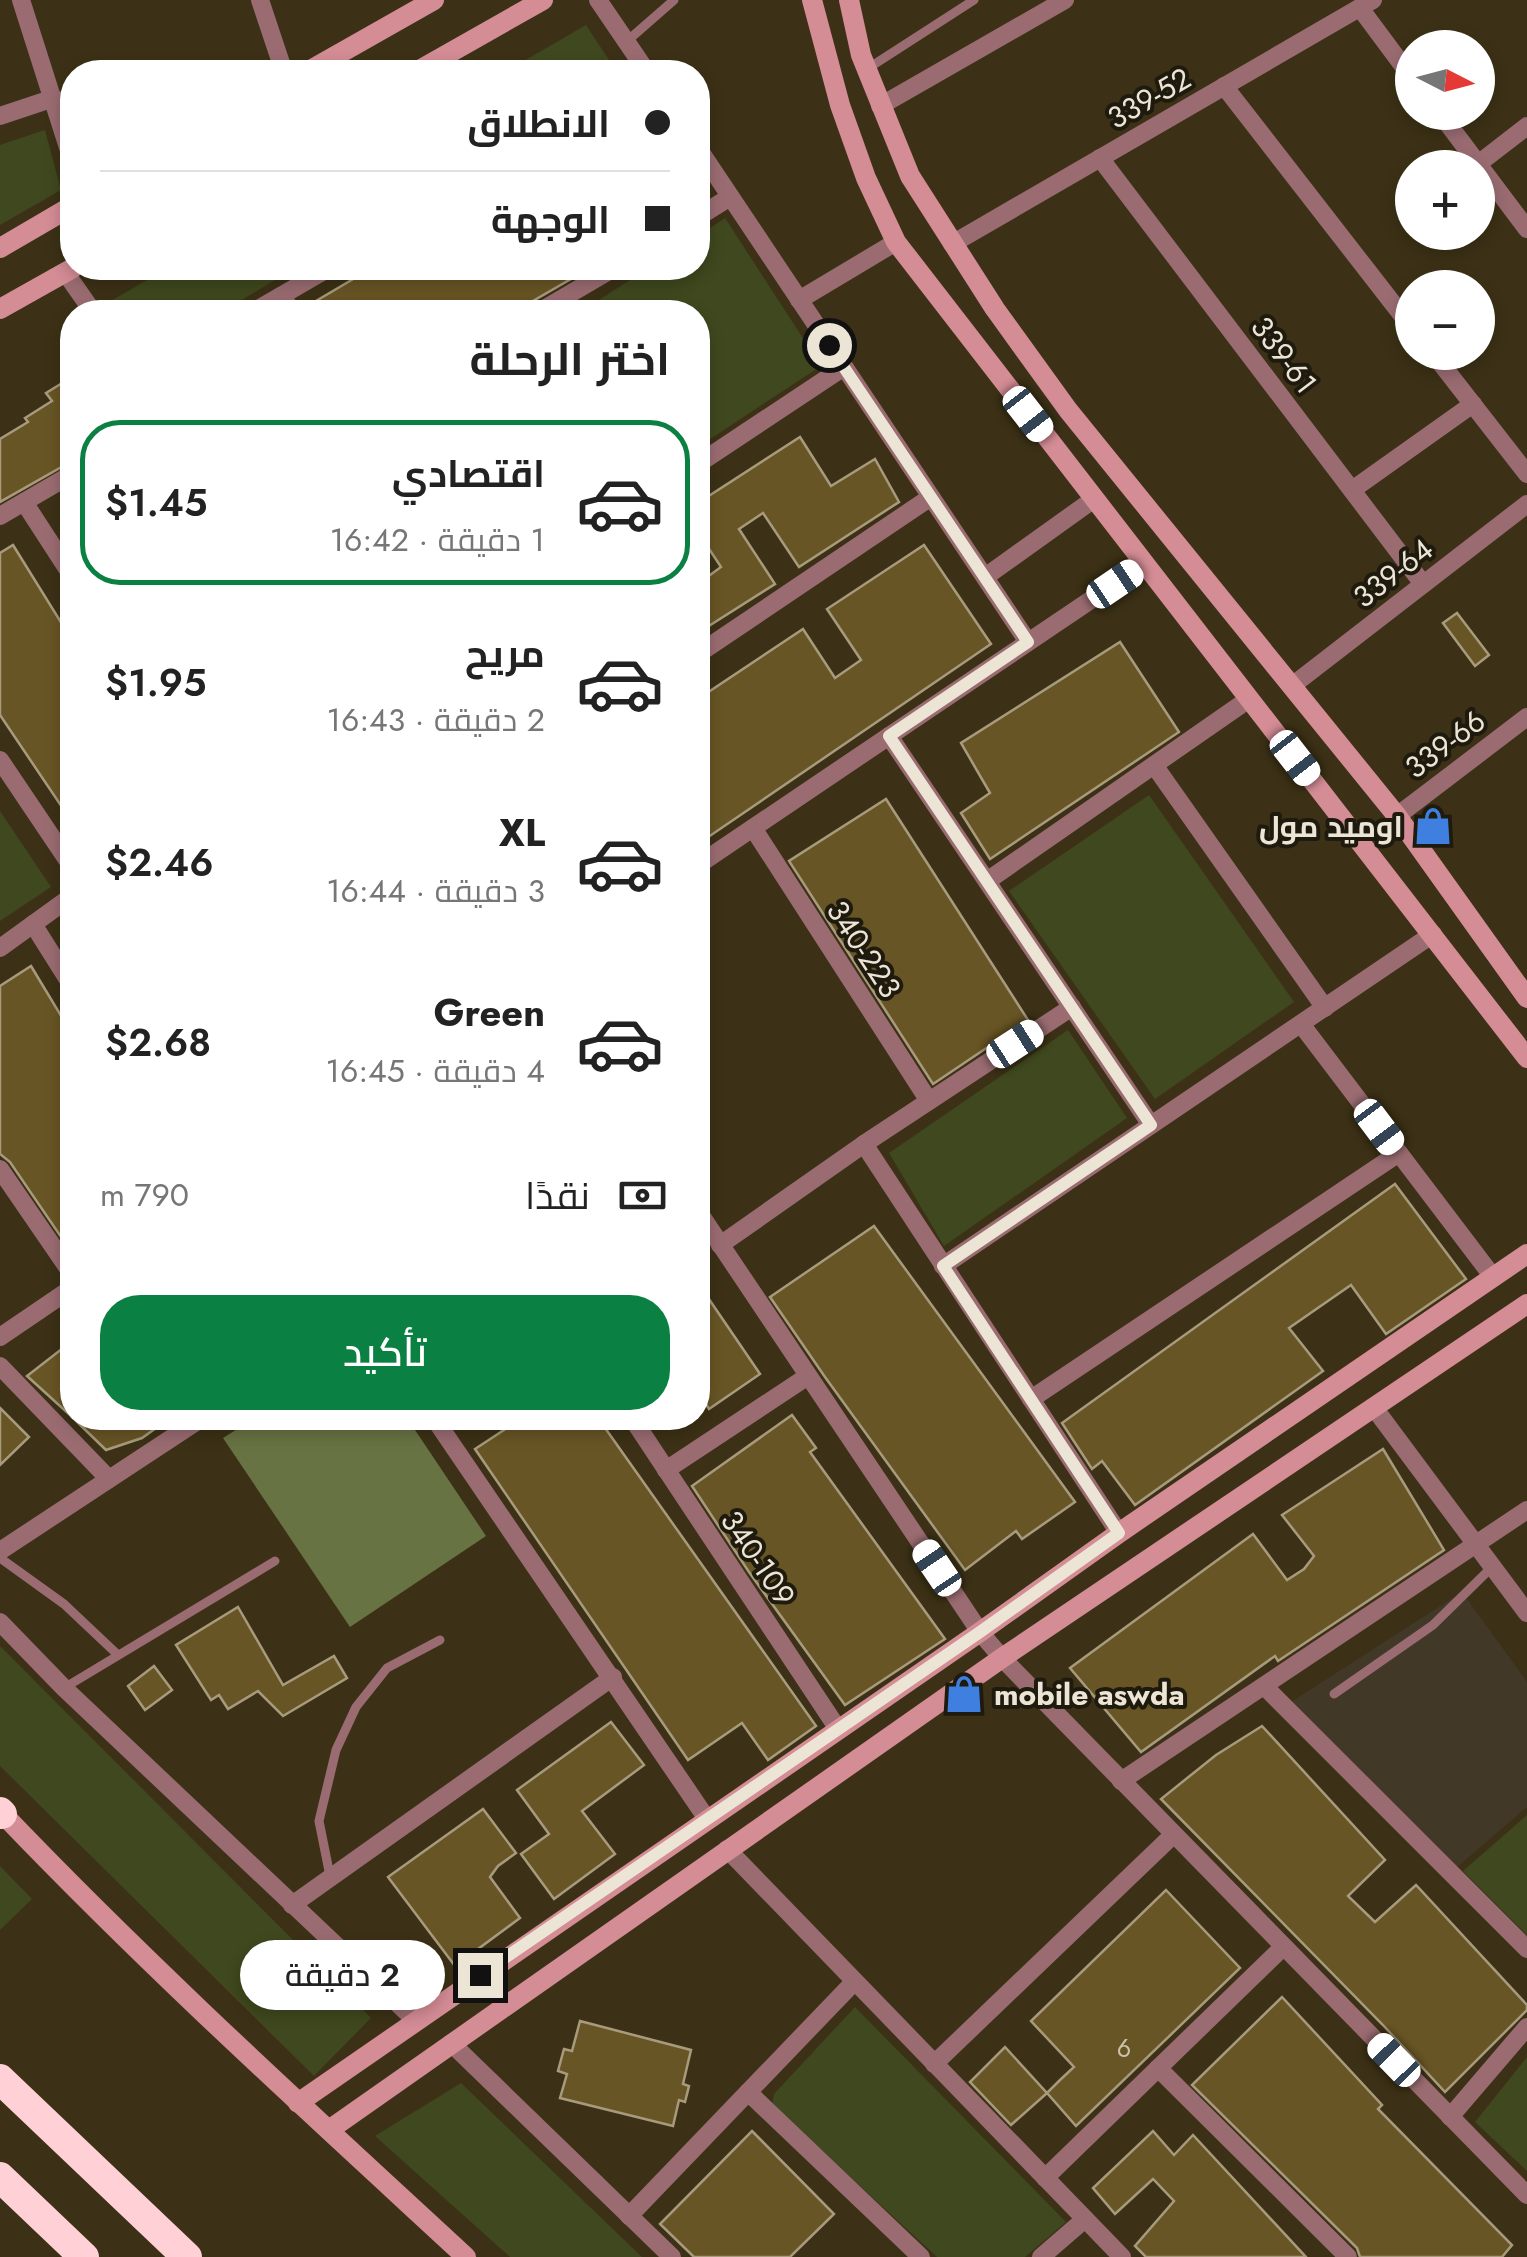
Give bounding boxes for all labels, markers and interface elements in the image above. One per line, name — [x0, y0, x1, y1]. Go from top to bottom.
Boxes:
north arrow — [1395, 30, 1495, 130]
map controls — [1395, 30, 1495, 370]
street label: 339-52 — [1099, 57, 1199, 139]
text: الانطلاق — [467, 96, 610, 151]
button: + — [1395, 150, 1495, 250]
text: الوجهة — [491, 192, 610, 247]
button: − — [1395, 270, 1495, 370]
street label: 339-61 — [1241, 307, 1327, 403]
route start — [807, 323, 852, 368]
text: اختر الرحلة — [469, 327, 670, 392]
car — [998, 381, 1058, 447]
text: اقتصادي — [392, 446, 545, 501]
icon: car — [575, 458, 665, 548]
text: $1.45 — [105, 475, 208, 530]
text: 1 دقيقة · 16:42 — [330, 517, 545, 563]
street label: 339-64 — [1344, 528, 1442, 618]
car — [1082, 555, 1148, 613]
text: مريح — [465, 626, 545, 681]
icon: car — [575, 638, 665, 728]
text: $1.95 — [105, 655, 207, 710]
text: 2 دقيقة · 16:43 — [327, 697, 545, 743]
street label: 339-66 — [1396, 699, 1494, 789]
car — [1265, 725, 1325, 791]
text: XL — [499, 805, 545, 860]
place label: اوميد مول — [1259, 805, 1403, 848]
shop icon: اوميد مول — [1412, 805, 1454, 847]
icon: car — [575, 818, 665, 908]
text: $2.46 — [105, 835, 214, 890]
text: 3 دقيقة · 16:44 — [326, 868, 545, 914]
street label: 340-223 — [816, 892, 912, 1006]
text: Green — [434, 985, 545, 1040]
icon: car — [575, 998, 665, 1088]
text: $2.68 — [105, 1015, 211, 1070]
car — [982, 1015, 1048, 1073]
text: 4 دقيقة · 16:45 — [326, 1048, 545, 1094]
car — [1349, 1094, 1409, 1160]
text: نقدًا — [525, 1168, 590, 1223]
icon: cash — [615, 1168, 670, 1223]
text: 790 m — [100, 1172, 189, 1218]
button: تأكيد — [100, 1295, 670, 1410]
street label: 340-109 — [710, 1502, 806, 1614]
car — [908, 1535, 966, 1601]
shop icon: mobile aswda — [943, 1673, 985, 1715]
place label: mobile aswda — [994, 1673, 1185, 1716]
callout: 2 دقيقة — [240, 1940, 445, 2010]
text: 2 دقيقة — [285, 1952, 400, 1998]
route end — [458, 1953, 503, 1998]
car — [1362, 2028, 1426, 2092]
house number: 6 — [1117, 2030, 1131, 2066]

